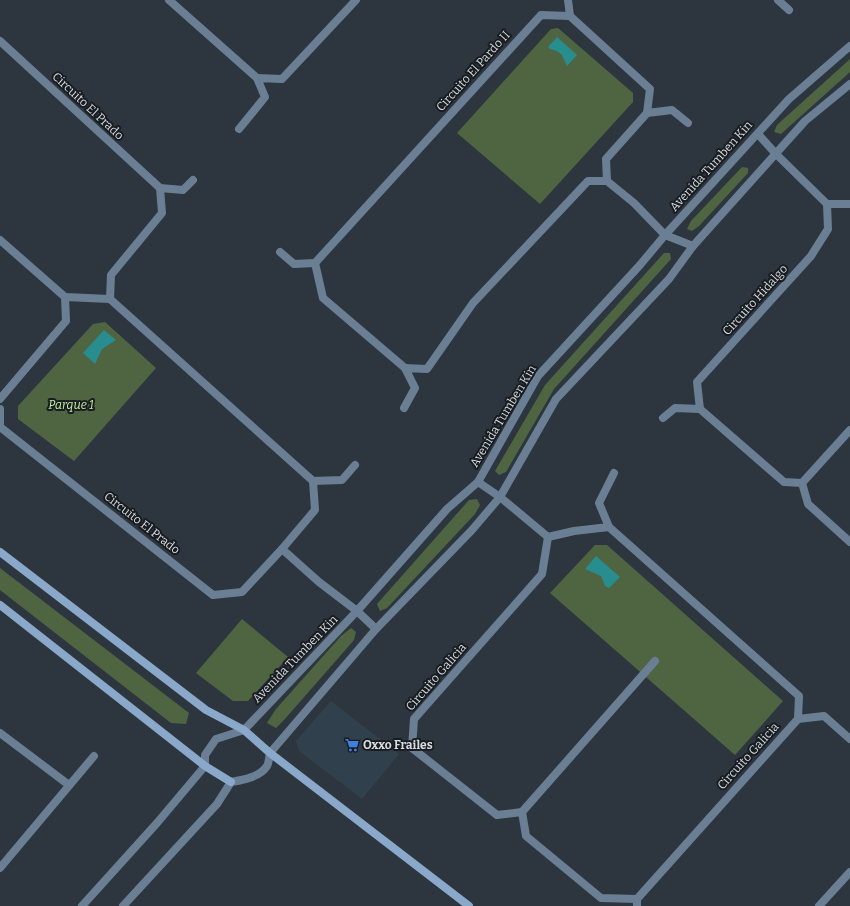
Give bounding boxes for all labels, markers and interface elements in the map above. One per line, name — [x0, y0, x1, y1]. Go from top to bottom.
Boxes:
street label: Circuito El Pardo II — [433, 28, 513, 114]
street label: Circuito El Prado — [49, 69, 127, 143]
street label: Avenida Tumben Kin — [667, 118, 755, 214]
street label: Circuito Hidalgo — [720, 262, 790, 338]
street label: Avenida Tumben Kin — [467, 362, 539, 469]
park label: Parque 1 — [48, 398, 94, 412]
street label: Circuito El Prado — [101, 489, 183, 557]
street label: Avenida Tumben Kin — [250, 612, 341, 706]
street label: Circuito Galicia — [403, 640, 469, 714]
street label: Circuito Galicia — [714, 720, 782, 792]
supermarket icon: Oxxo Frailes — [344, 737, 360, 753]
place label: Oxxo Frailes — [363, 738, 433, 752]

